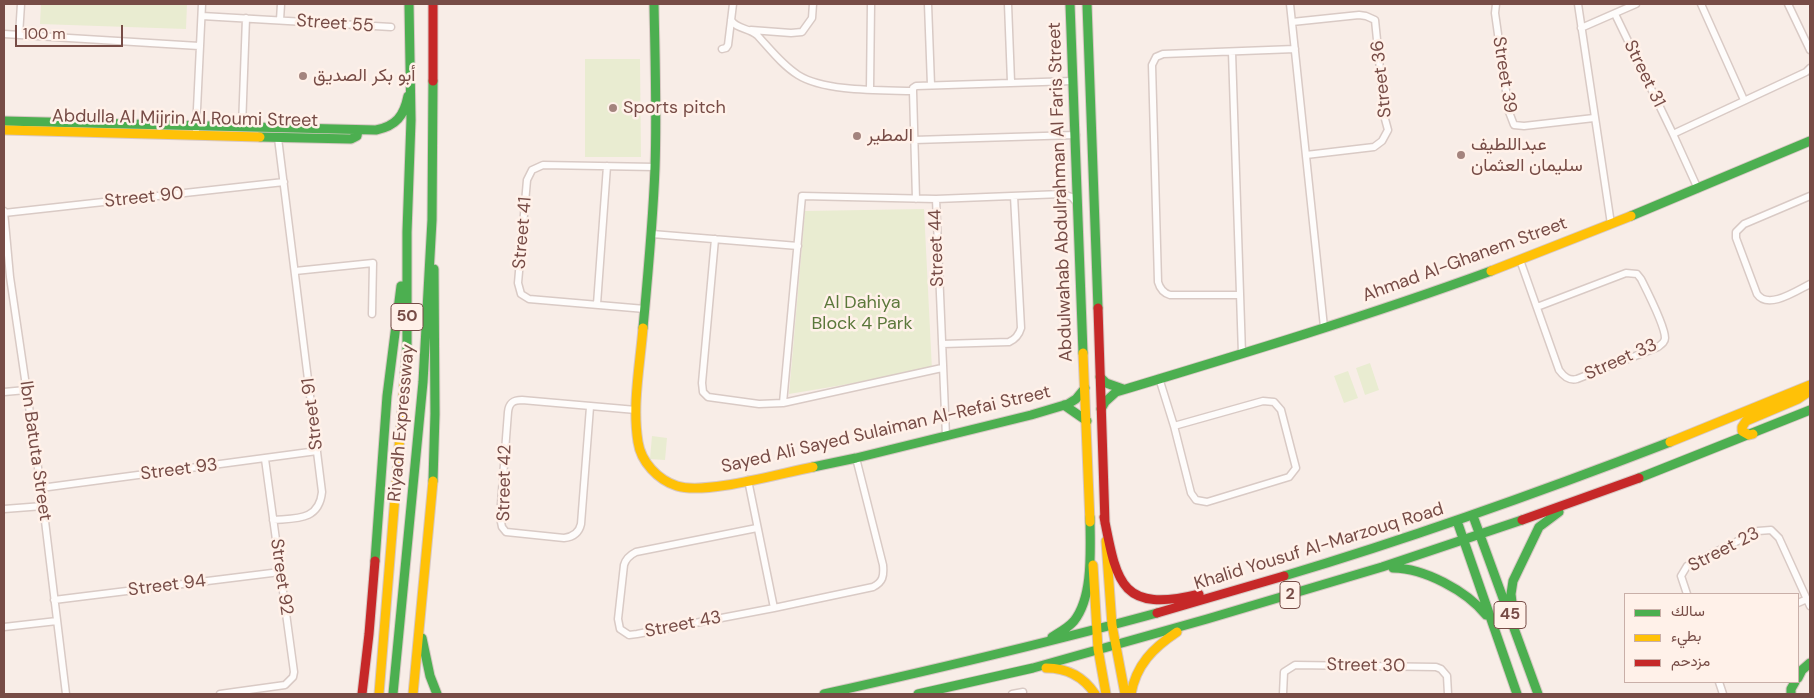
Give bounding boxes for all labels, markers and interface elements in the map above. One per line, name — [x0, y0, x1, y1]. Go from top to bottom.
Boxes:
street label: Street 55 — [295, 11, 375, 37]
scale bar — [18, 15, 125, 47]
street label: Abdulwahab Abdulrahman Al Faris Street — [1044, 22, 1078, 362]
text: 100 m — [23, 24, 66, 44]
street label: Street 39 — [1487, 35, 1521, 115]
street label: Street 31 — [1619, 37, 1669, 111]
street label: Street 36 — [1367, 39, 1397, 119]
place label: أبو بكر الصديق — [313, 65, 415, 87]
marker: أبو بكر الصديق — [297, 70, 309, 82]
place label: Sports pitch — [623, 97, 726, 119]
marker: Sports pitch — [607, 102, 619, 114]
street label: Abdulla Al Mijrin Al Roumi Street — [52, 106, 318, 132]
place label: المطير — [867, 125, 913, 147]
marker: المطير — [851, 130, 863, 142]
place label: عبداللطيف سليمان العثمان — [1471, 134, 1583, 176]
marker: عبداللطيف سليمان العثمان — [1455, 149, 1467, 161]
street label: Street 90 — [103, 183, 185, 213]
street label: Street 41 — [509, 196, 537, 270]
street label: Street 44 — [925, 209, 949, 287]
street label: Ahmad Al-Ghanem Street — [1360, 213, 1570, 307]
park label: Al Dahiya Block 4 Park — [812, 292, 912, 334]
road number: 50 — [391, 304, 423, 330]
street label: Street 33 — [1581, 334, 1661, 386]
street label: Riyadh Expressway — [384, 343, 420, 503]
street label: Street 91 — [298, 377, 328, 451]
street label: Ibn Batuta Street — [14, 380, 56, 522]
street label: Sayed Ali Sayed Sulaiman Al-Refai Street — [719, 382, 1053, 478]
street label: Street 42 — [494, 444, 516, 522]
street label: Street 93 — [139, 455, 219, 485]
street label: Khalid Yousuf Al-Marzouq Road — [1192, 499, 1446, 595]
street label: Street 23 — [1685, 523, 1763, 577]
street label: Street 92 — [265, 537, 297, 617]
street label: Street 94 — [127, 571, 207, 601]
road number: 2 — [1280, 582, 1300, 608]
legend — [1624, 593, 1799, 683]
text: سالك — [1671, 601, 1705, 621]
road number: 45 — [1494, 602, 1526, 628]
street label: Street 43 — [643, 607, 723, 643]
text: بطيء — [1671, 626, 1701, 646]
text: مزدحم — [1671, 651, 1710, 671]
street label: Street 30 — [1326, 655, 1406, 677]

